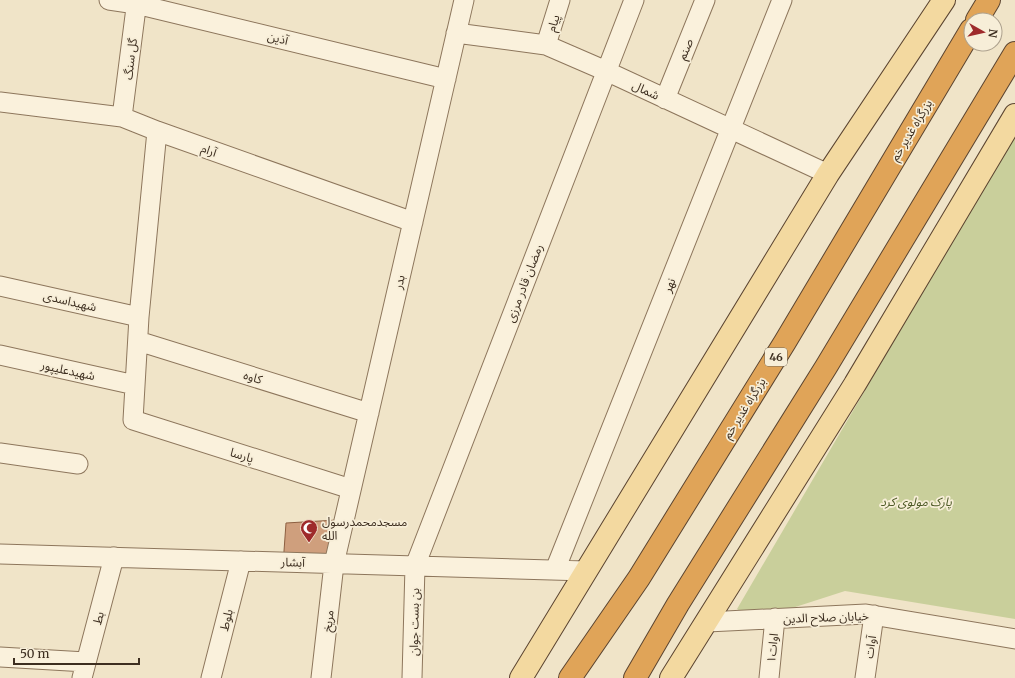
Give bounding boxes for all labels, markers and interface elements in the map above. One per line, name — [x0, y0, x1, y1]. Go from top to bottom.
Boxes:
street label: پیام — [543, 12, 565, 34]
north arrow — [963, 12, 1003, 52]
street label: آذین — [266, 28, 290, 48]
text: N — [985, 28, 1000, 39]
street label: گل سنگ — [120, 36, 140, 81]
street label: صنم — [674, 36, 698, 63]
street label: شمال — [630, 77, 662, 103]
street label: بزرگراه غدیر خم — [887, 96, 937, 165]
street label: آرام — [198, 140, 219, 162]
street label: رمضان قادر مرزی — [502, 242, 546, 324]
street label: بدر — [390, 273, 408, 292]
street label: نهر — [659, 276, 679, 295]
street label: شهیداسدی — [42, 288, 98, 314]
road number: 46 — [765, 348, 787, 366]
street label: شهیدعلیپور — [38, 357, 96, 384]
street label: کاوه — [242, 367, 265, 387]
street label: بزرگراه غدیر خم — [719, 375, 770, 442]
street label: پارسا — [228, 444, 256, 467]
park label: پارک مولوی کرد — [880, 494, 952, 510]
place label: مسجدمحمدرسول الله — [322, 514, 407, 543]
mosque icon: مسجدمحمدرسول الله — [299, 518, 319, 543]
street label: آبشار — [280, 554, 306, 570]
street label: بن بست جوان — [406, 588, 422, 656]
street label: بلوط — [216, 608, 236, 632]
street label: خیابان صلاح الدین — [783, 608, 869, 628]
street label: مریخ — [319, 609, 339, 633]
street label: بط — [89, 610, 107, 626]
street label: اوات۱ — [763, 632, 781, 664]
street label: آوات — [861, 634, 879, 659]
scale bar — [14, 640, 139, 666]
text: 50 m — [20, 646, 49, 661]

